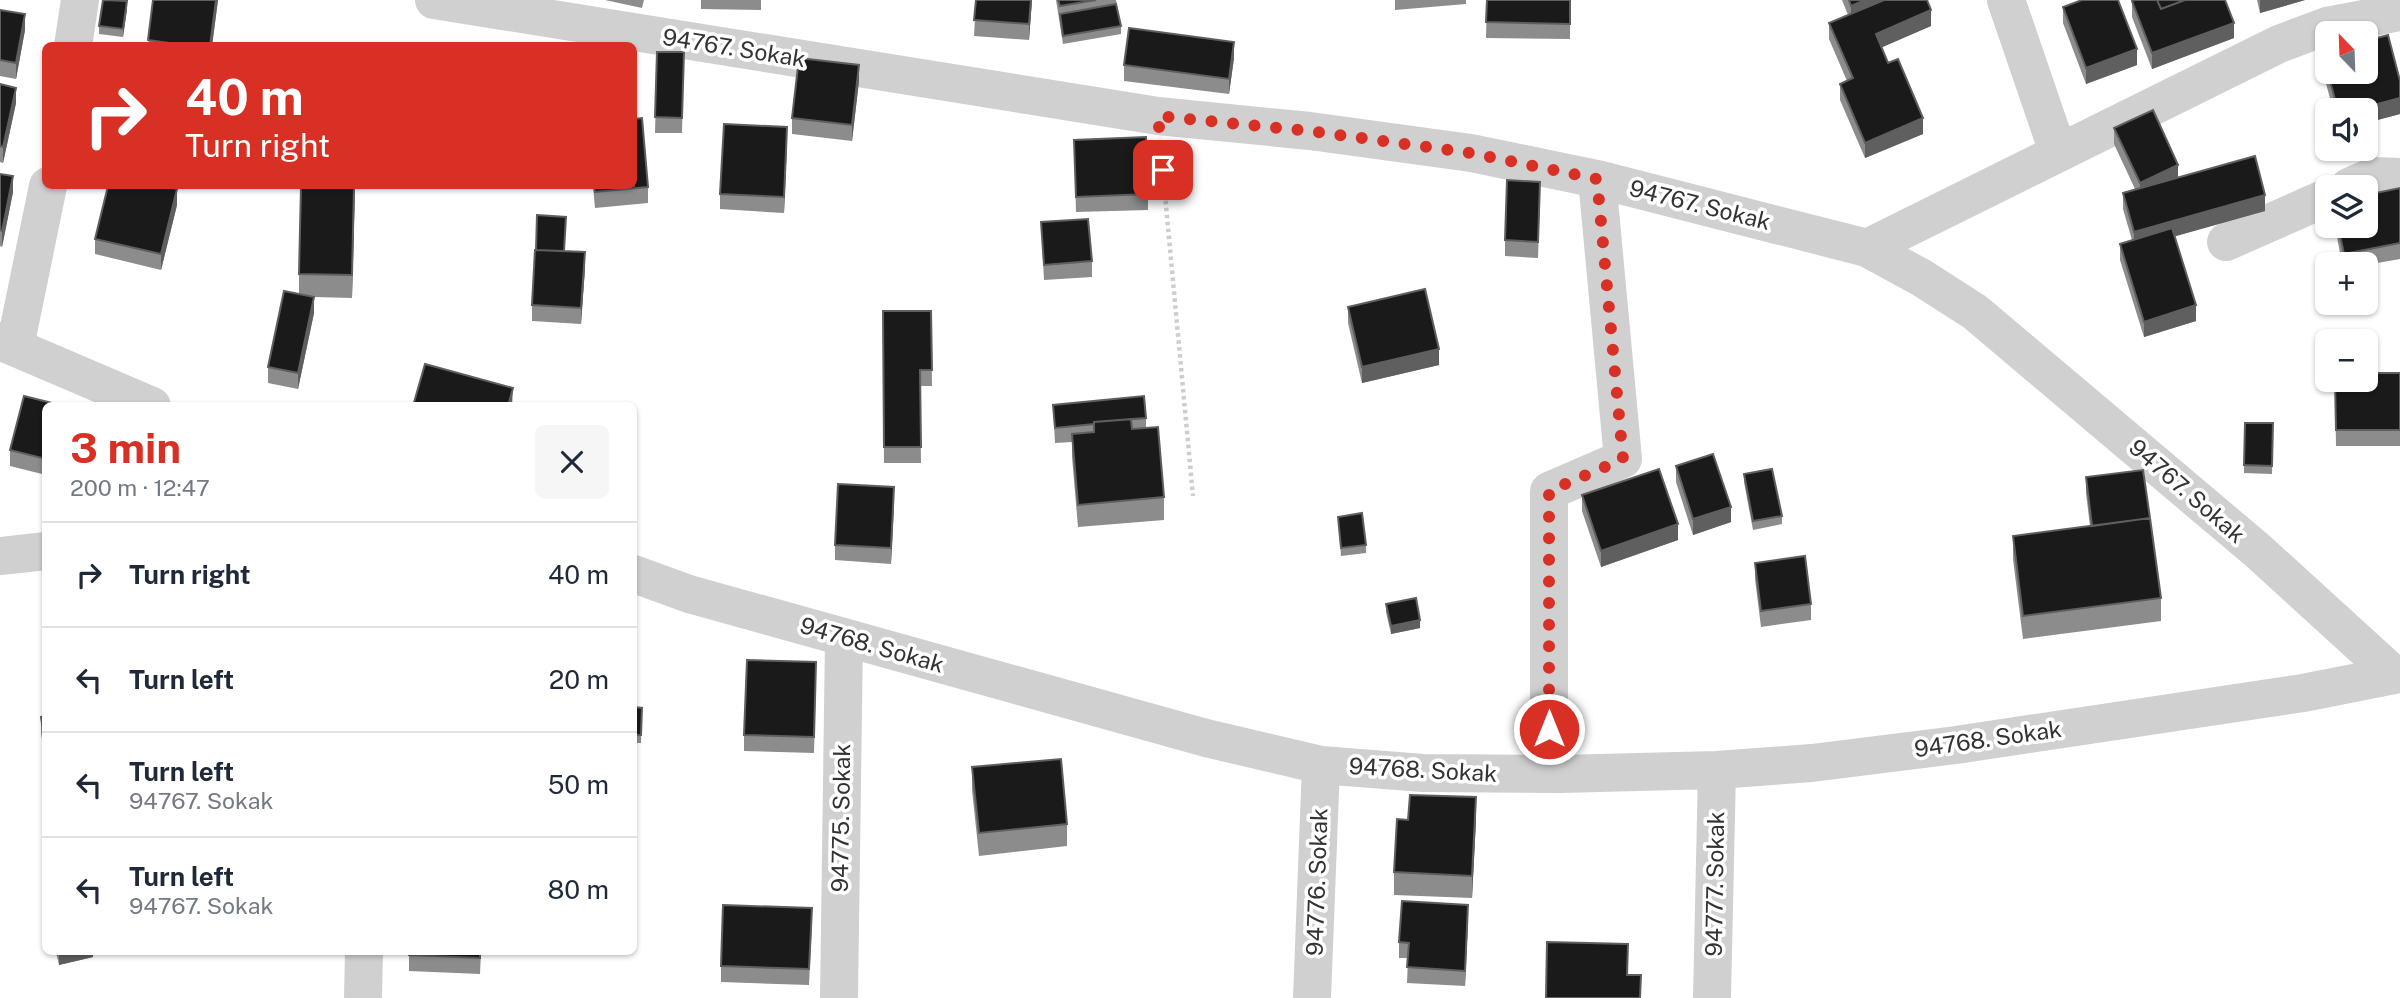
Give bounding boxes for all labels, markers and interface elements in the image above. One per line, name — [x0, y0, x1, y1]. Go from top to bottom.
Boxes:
north arrow — [2315, 21, 2378, 84]
map controls — [2315, 21, 2378, 392]
street label: 94767. Sokak — [661, 23, 808, 72]
text: 40 m — [185, 68, 304, 126]
icon: right — [70, 70, 161, 161]
button: sound — [2315, 98, 2378, 161]
text: Turn right — [185, 127, 330, 164]
pin — [1133, 140, 1193, 200]
icon: arrive — [1144, 151, 1182, 189]
street label: 94767. Sokak — [1627, 174, 1773, 235]
button: layers — [2315, 175, 2378, 238]
button: + — [2315, 252, 2378, 315]
button: − — [2315, 329, 2378, 392]
text: 3 min — [70, 423, 181, 472]
button: close — [535, 425, 609, 499]
street label: 94767. Sokak — [2124, 433, 2251, 548]
text: 200 m · 12:47 — [70, 474, 210, 501]
icon: right — [70, 556, 108, 594]
text: Turn right — [129, 559, 251, 590]
text: 40 m — [548, 559, 609, 590]
street label: 94768. Sokak — [797, 611, 947, 678]
icon: left — [70, 661, 108, 699]
text: Turn left — [129, 664, 234, 695]
text: 20 m — [549, 664, 609, 695]
position arrow — [1512, 692, 1586, 766]
street label: 94768. Sokak — [1913, 715, 2063, 762]
street label: 94775. Sokak — [826, 743, 855, 893]
street label: 94768. Sokak — [1348, 752, 1498, 787]
text: Turn left — [129, 756, 234, 787]
icon: left — [70, 766, 108, 804]
text: 50 m — [548, 769, 609, 800]
text: 94767. Sokak — [129, 787, 273, 814]
street label: 94776. Sokak — [1300, 808, 1333, 956]
street label: 94777. Sokak — [1700, 811, 1729, 957]
text: Turn left — [129, 861, 234, 892]
icon: left — [70, 871, 108, 909]
text: 80 m — [548, 874, 609, 905]
text: 94767. Sokak — [129, 892, 273, 919]

